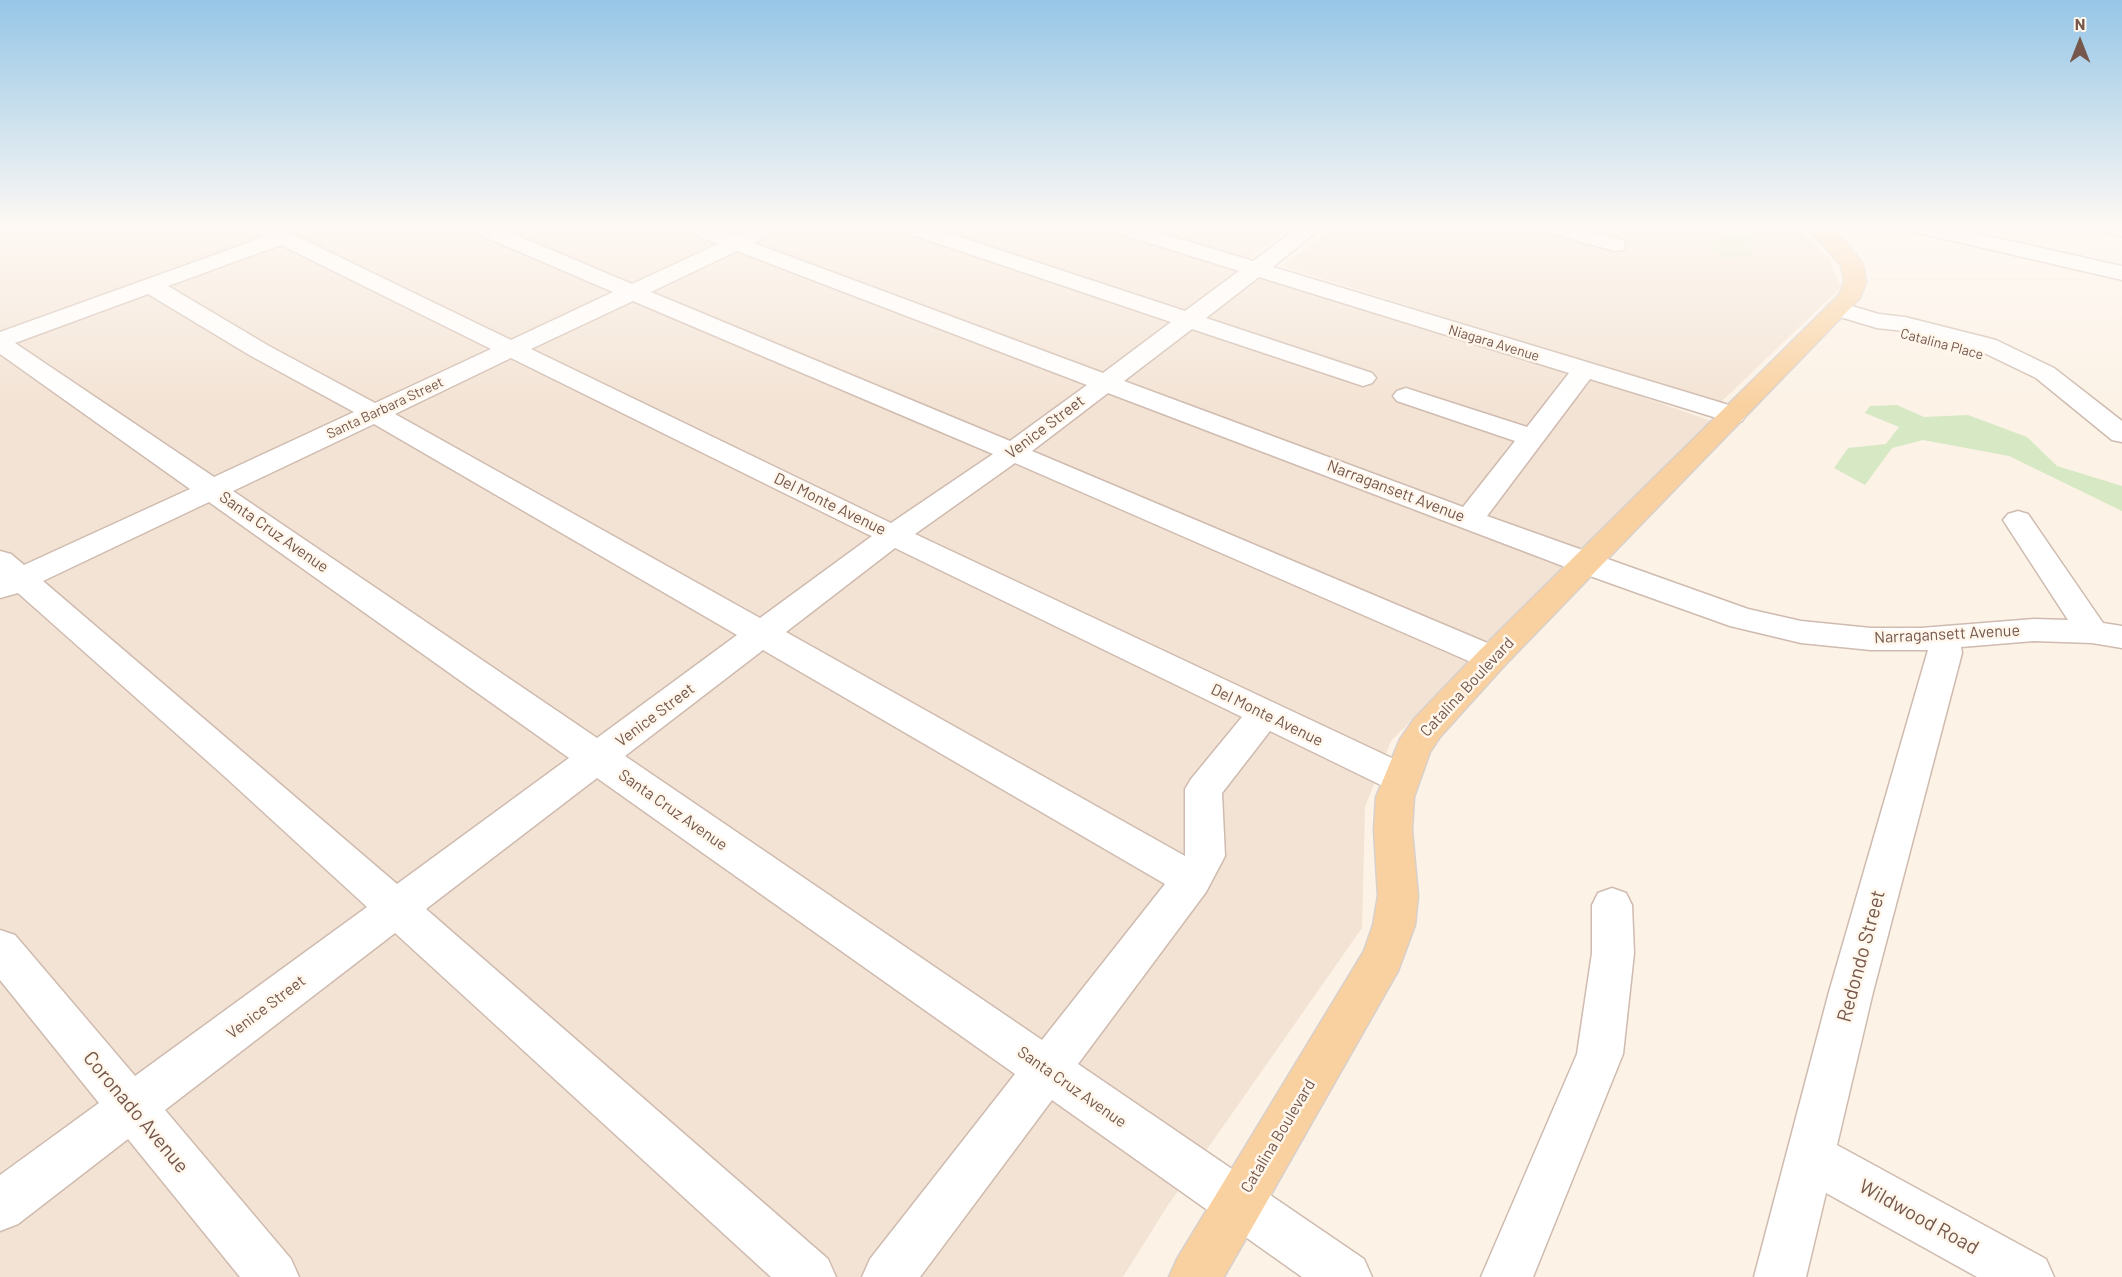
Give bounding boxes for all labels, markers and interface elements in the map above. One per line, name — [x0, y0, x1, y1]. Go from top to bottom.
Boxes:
north arrow — [2050, 12, 2110, 72]
text: N — [2075, 14, 2085, 33]
street label: Niagara Avenue — [1446, 321, 1542, 365]
street label: Catalina Place — [1899, 325, 1985, 363]
street label: Santa Barbara Street — [324, 374, 446, 442]
street label: Venice Street — [1002, 391, 1088, 463]
street label: Narragansett Avenue — [1324, 456, 1468, 526]
street label: Del Monte Avenue — [771, 469, 889, 539]
street label: Santa Cruz Avenue — [216, 487, 332, 577]
street label: Narragansett Avenue — [1874, 621, 2020, 647]
street label: Catalina Boulevard — [1416, 633, 1518, 741]
street label: Venice Street — [612, 679, 698, 751]
street label: Del Monte Avenue — [1208, 680, 1326, 750]
street label: Santa Cruz Avenue — [615, 765, 731, 855]
street label: Redondo Street — [1832, 887, 1890, 1025]
street label: Venice Street — [223, 971, 309, 1043]
street label: Santa Cruz Avenue — [1014, 1042, 1130, 1132]
street label: Coronado Avenue — [78, 1046, 194, 1178]
street label: Catalina Boulevard — [1237, 1076, 1319, 1196]
street label: Wildwood Road — [1855, 1174, 1983, 1260]

